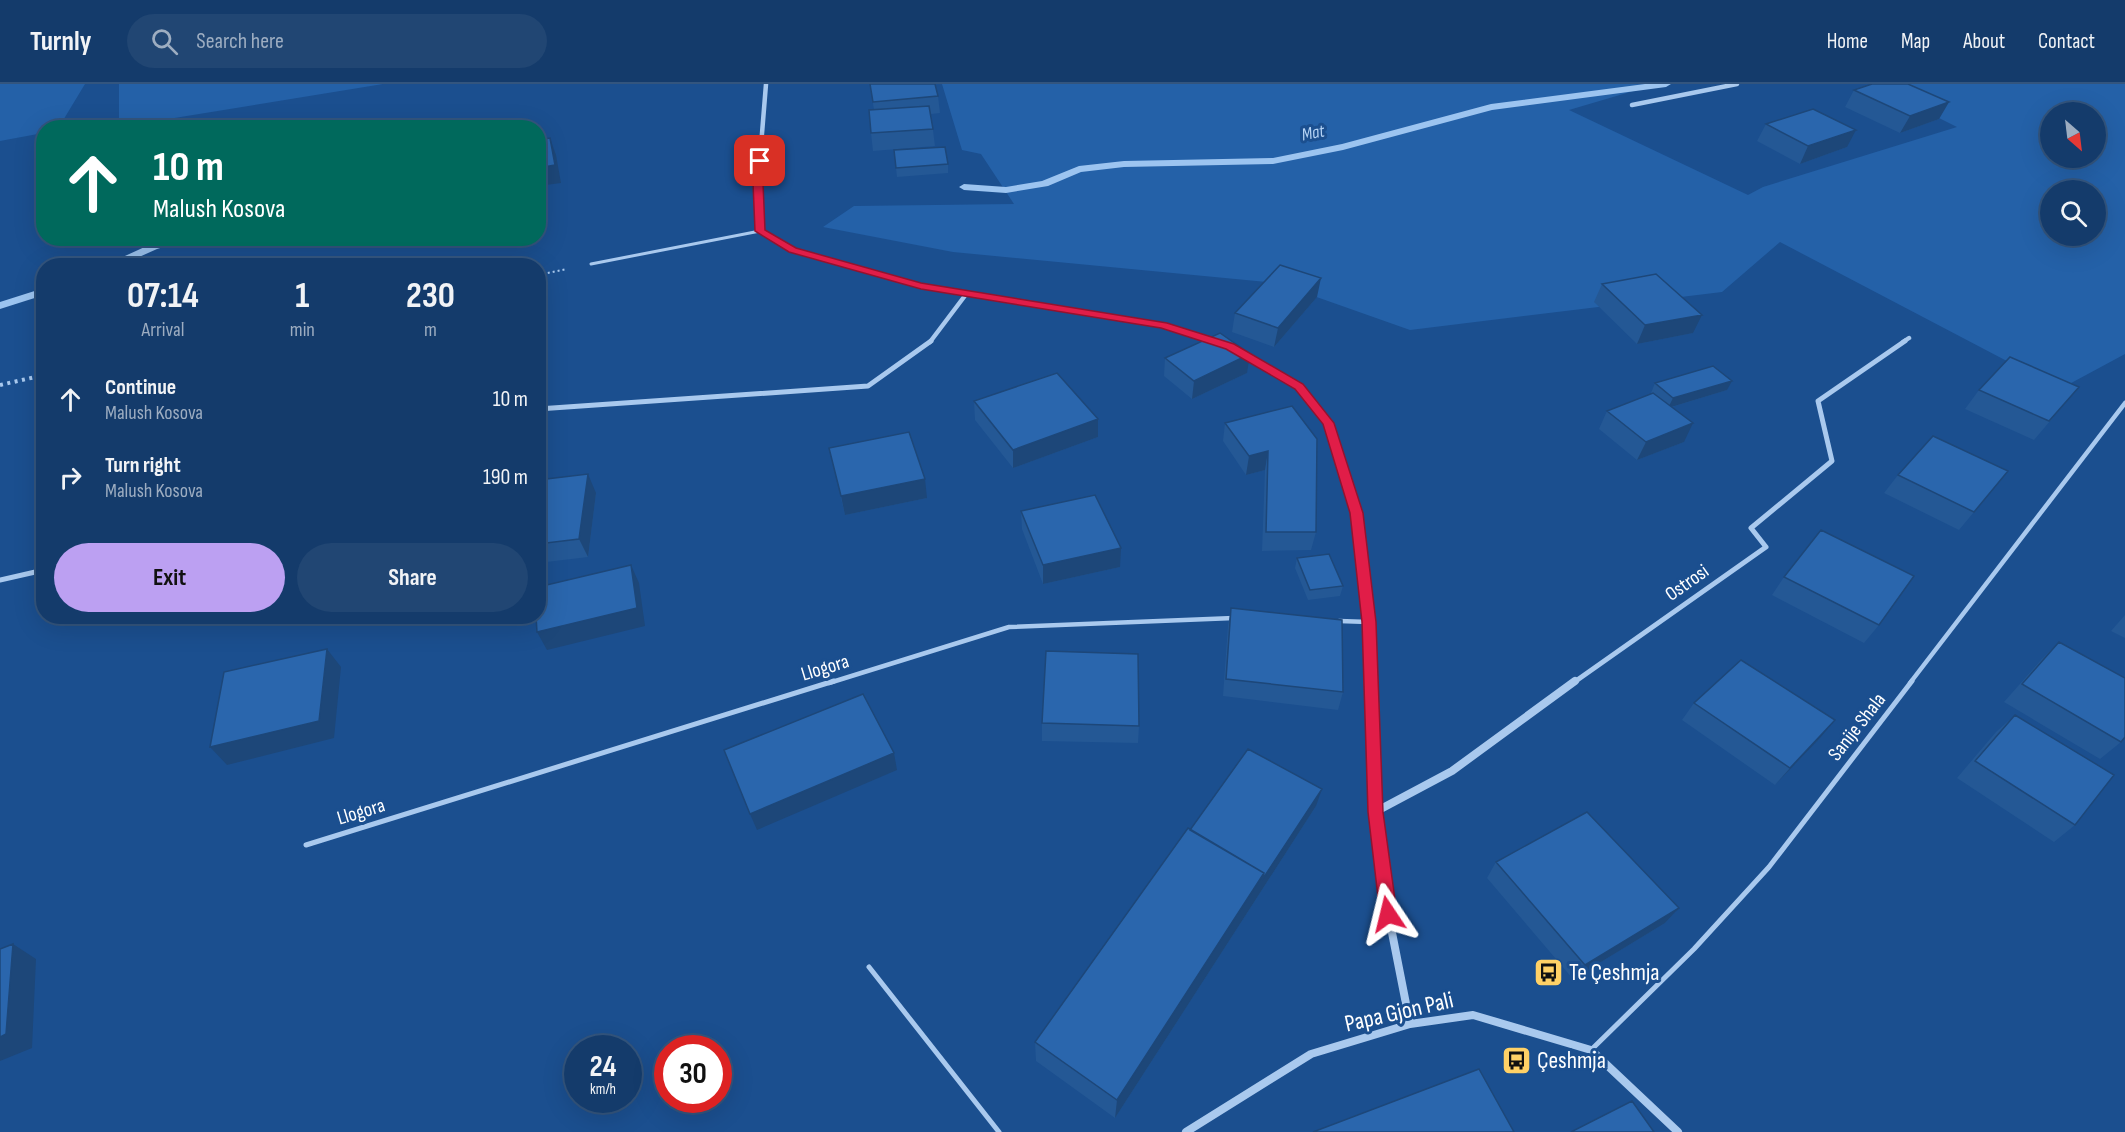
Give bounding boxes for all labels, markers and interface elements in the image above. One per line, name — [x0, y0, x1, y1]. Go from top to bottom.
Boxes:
search box — [127, 14, 547, 68]
text: Turnly — [30, 25, 91, 58]
icon: search — [148, 25, 181, 58]
text: Search here — [196, 28, 284, 55]
text: Home — [1827, 29, 1868, 54]
text: Map — [1901, 29, 1930, 54]
text: About — [1963, 29, 2005, 54]
text: Contact — [2038, 29, 2095, 54]
north arrow — [2040, 102, 2106, 168]
map controls — [2040, 102, 2106, 246]
water label: Mat — [1300, 120, 1327, 146]
pin — [734, 135, 785, 186]
text: 10 m — [153, 142, 224, 193]
icon: ahead — [54, 144, 132, 222]
icon: arrive — [743, 144, 776, 177]
button: search — [2040, 180, 2106, 246]
text: Malush Kosova — [153, 193, 285, 225]
text: 07:14 — [127, 275, 199, 318]
text: 1 — [295, 275, 309, 318]
text: 230 — [406, 275, 455, 318]
text: Arrival — [141, 318, 184, 342]
text: min — [290, 318, 315, 342]
text: m — [424, 318, 437, 342]
text: Continue — [105, 374, 176, 401]
icon: ahead — [54, 383, 87, 416]
text: 10 m — [493, 386, 528, 413]
text: Malush Kosova — [105, 401, 203, 425]
text: Turn right — [105, 452, 181, 479]
icon: right — [54, 461, 87, 494]
text: 190 m — [483, 464, 528, 491]
text: Malush Kosova — [105, 479, 203, 503]
button: Exit — [54, 543, 285, 612]
button: Share — [297, 543, 528, 612]
street label: Ostrosi — [1661, 559, 1713, 607]
street label: Llogora — [798, 649, 852, 687]
street label: Sanije Shala — [1823, 688, 1891, 766]
street label: Llogora — [334, 793, 388, 831]
position arrow — [1356, 882, 1420, 946]
bus stop icon: Te Çeshmja — [1532, 956, 1564, 988]
place label: Te Çeshmja — [1569, 958, 1660, 987]
street label: Papa Gjon Pali — [1342, 985, 1456, 1039]
speed limit sign: 30 — [654, 1035, 732, 1113]
bus stop icon: Çeshmja — [1500, 1044, 1532, 1076]
place label: Çeshmja — [1537, 1046, 1606, 1075]
text: 24 — [590, 1049, 616, 1085]
text: km/h — [590, 1080, 616, 1099]

